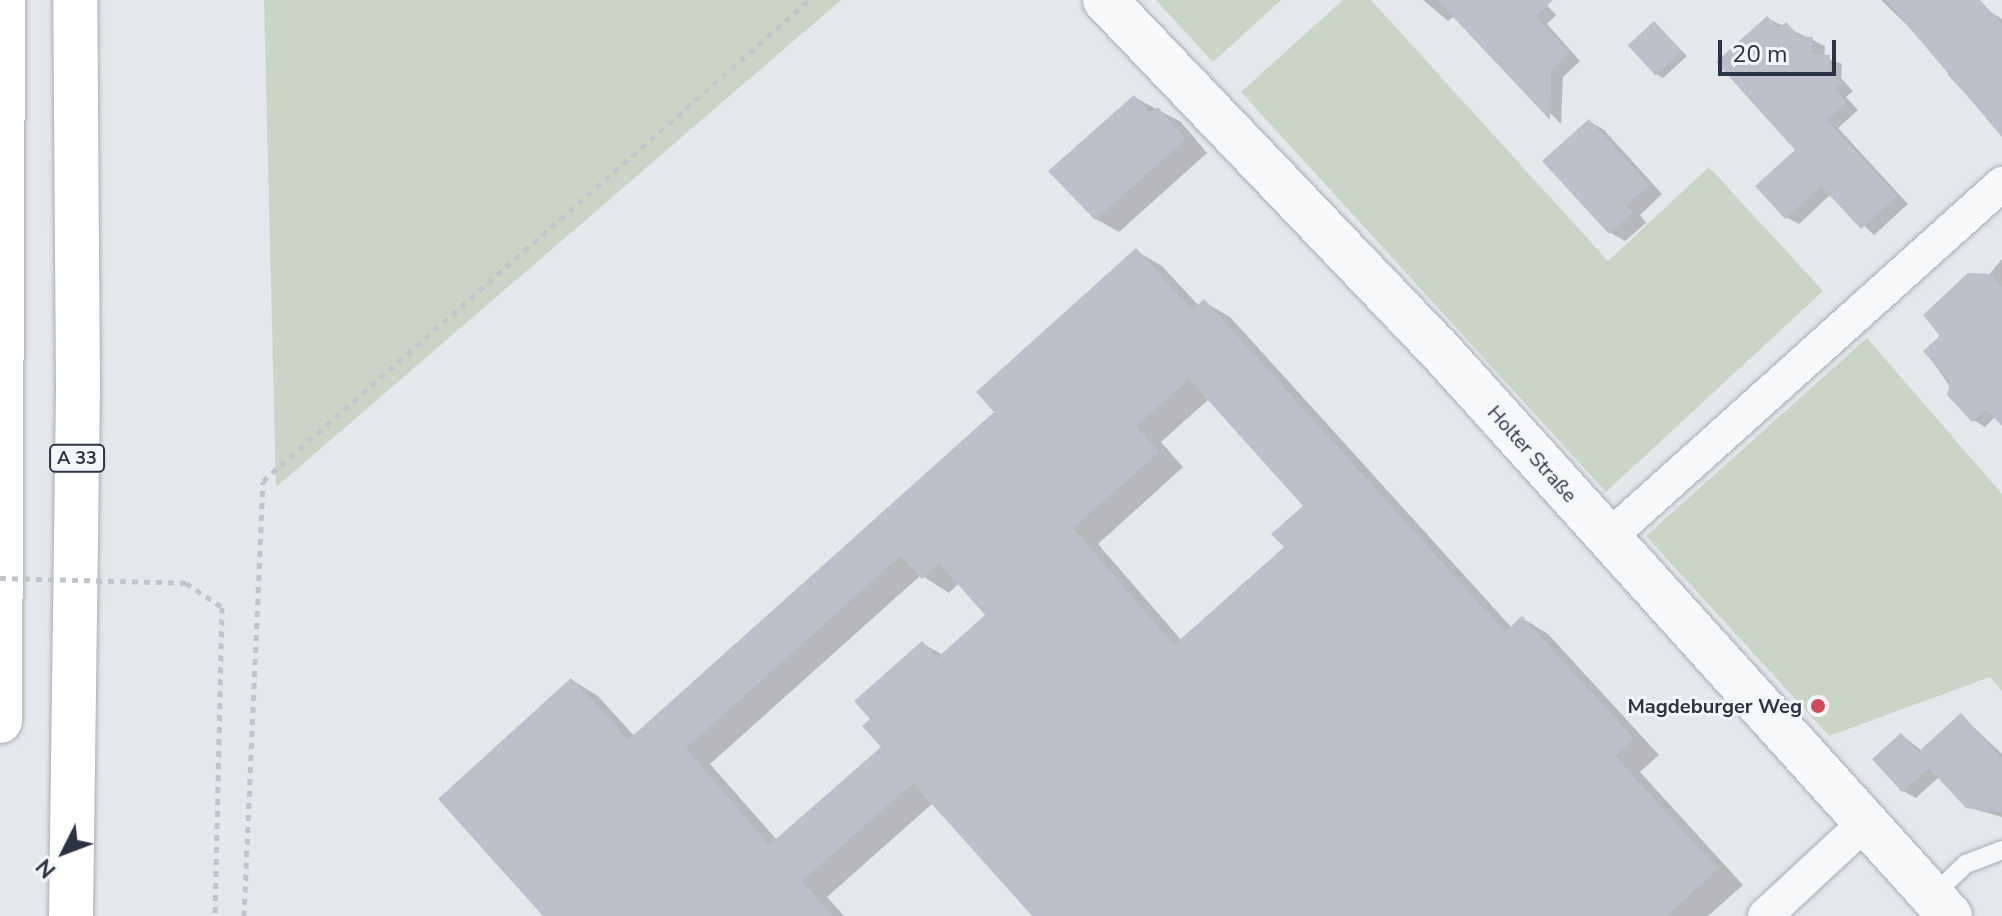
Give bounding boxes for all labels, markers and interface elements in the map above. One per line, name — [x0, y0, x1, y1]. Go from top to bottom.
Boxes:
scale bar — [1722, 24, 1840, 74]
text: 20 m — [1732, 38, 1788, 70]
street label: Holter Straße — [1482, 401, 1582, 507]
road number: A 33 — [49, 444, 105, 472]
place label: Magdeburger Weg — [1627, 694, 1802, 718]
marker: Magdeburger Weg — [1809, 697, 1827, 715]
north arrow — [24, 812, 104, 892]
text: N — [30, 852, 63, 884]

